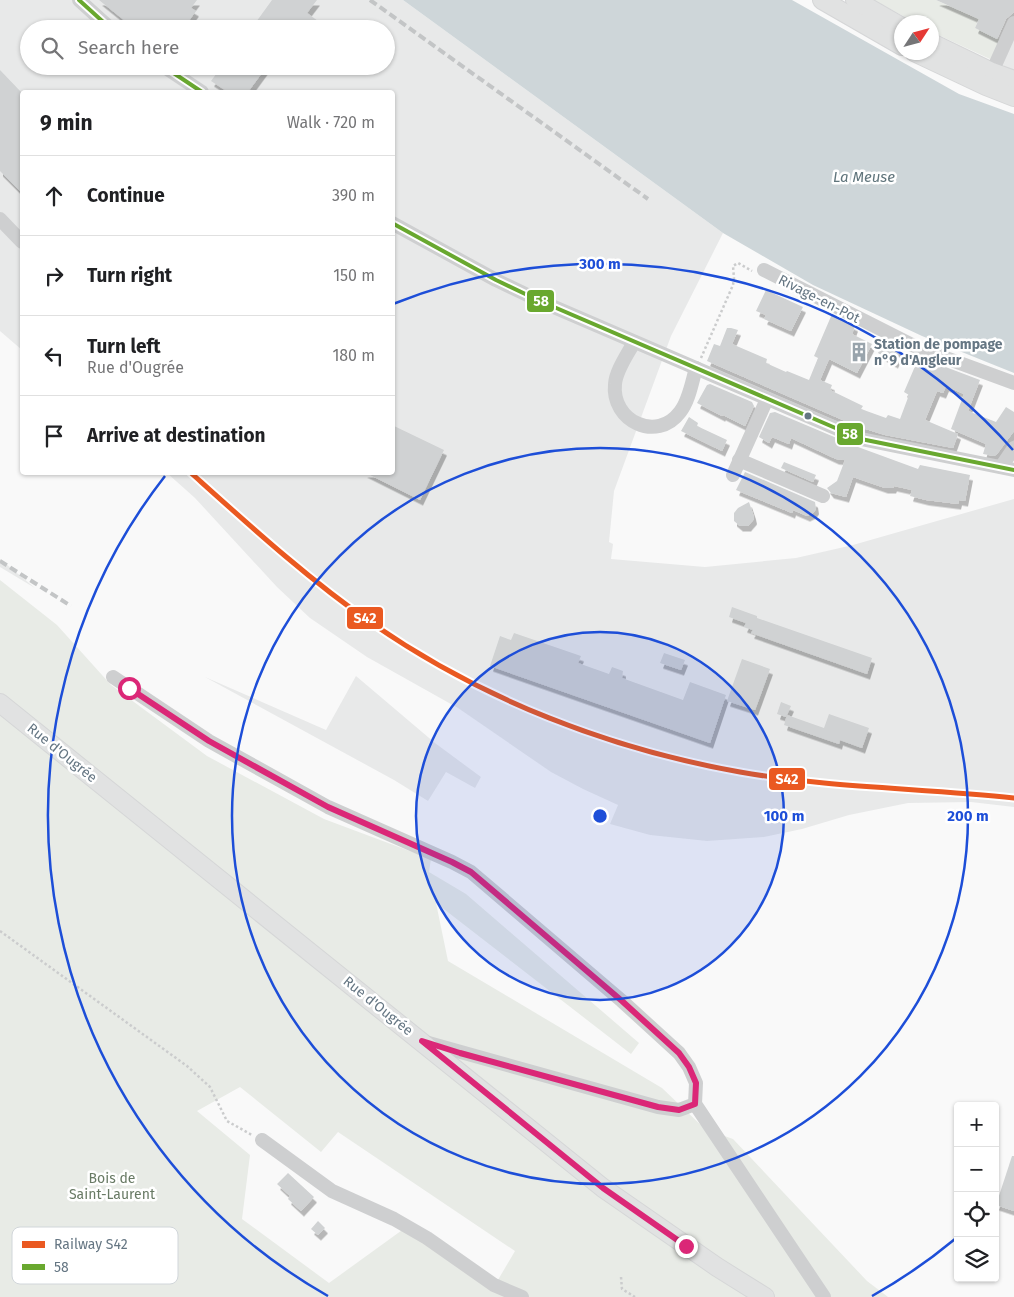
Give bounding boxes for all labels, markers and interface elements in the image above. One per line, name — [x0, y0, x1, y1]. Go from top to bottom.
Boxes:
north arrow — [894, 15, 939, 60]
search box — [20, 20, 395, 75]
icon: search — [38, 34, 66, 62]
text: Search here — [78, 36, 179, 59]
text: 9 min — [40, 110, 93, 136]
text: Walk · 720 m — [287, 113, 375, 132]
water label: La Meuse — [833, 168, 895, 186]
icon: ahead — [40, 182, 68, 210]
text: Continue — [87, 184, 165, 207]
text: 390 m — [332, 186, 375, 205]
text: 300 m — [578, 255, 621, 273]
icon: right — [40, 262, 68, 290]
text: Turn right — [87, 264, 172, 287]
text: 150 m — [333, 266, 375, 285]
street label: Rivage-en-Pot — [775, 271, 863, 327]
line badge: 58 — [526, 289, 555, 313]
text: 58 — [533, 293, 549, 310]
text: Turn left — [87, 335, 161, 358]
place label: Station de pompage n°9 d'Angleur — [874, 336, 1003, 369]
building icon: Station de pompage n°9 d'Angleur — [848, 341, 870, 363]
icon: left — [40, 342, 68, 370]
text: 180 m — [332, 346, 375, 365]
text: Rue d'Ougrée — [87, 358, 184, 377]
unlabelled marker — [803, 411, 813, 421]
icon: arrive — [40, 422, 68, 450]
line badge: 58 — [836, 422, 864, 446]
text: Arrive at destination — [87, 424, 266, 447]
text: 58 — [842, 426, 858, 443]
line badge: S42 — [346, 606, 384, 630]
text: S42 — [354, 610, 376, 627]
route start — [118, 677, 141, 700]
street label: Rue d'Ougrée — [24, 720, 100, 786]
line badge: S42 — [768, 767, 806, 791]
text: S42 — [776, 771, 798, 788]
centre of rings — [591, 807, 609, 825]
text: 100 m — [764, 807, 804, 825]
text: 200 m — [947, 807, 989, 825]
street label: Rue d'Ougrée — [340, 973, 416, 1039]
map controls — [954, 1102, 999, 1282]
button: + — [954, 1102, 999, 1147]
button: − — [954, 1147, 999, 1192]
park label: Bois de Saint-Laurent — [69, 1170, 156, 1203]
button: locate — [954, 1192, 999, 1237]
legend — [12, 1227, 178, 1284]
route end — [675, 1235, 698, 1258]
text: Railway S42 — [54, 1236, 128, 1253]
button: layers — [954, 1237, 999, 1282]
text: 58 — [54, 1259, 69, 1276]

